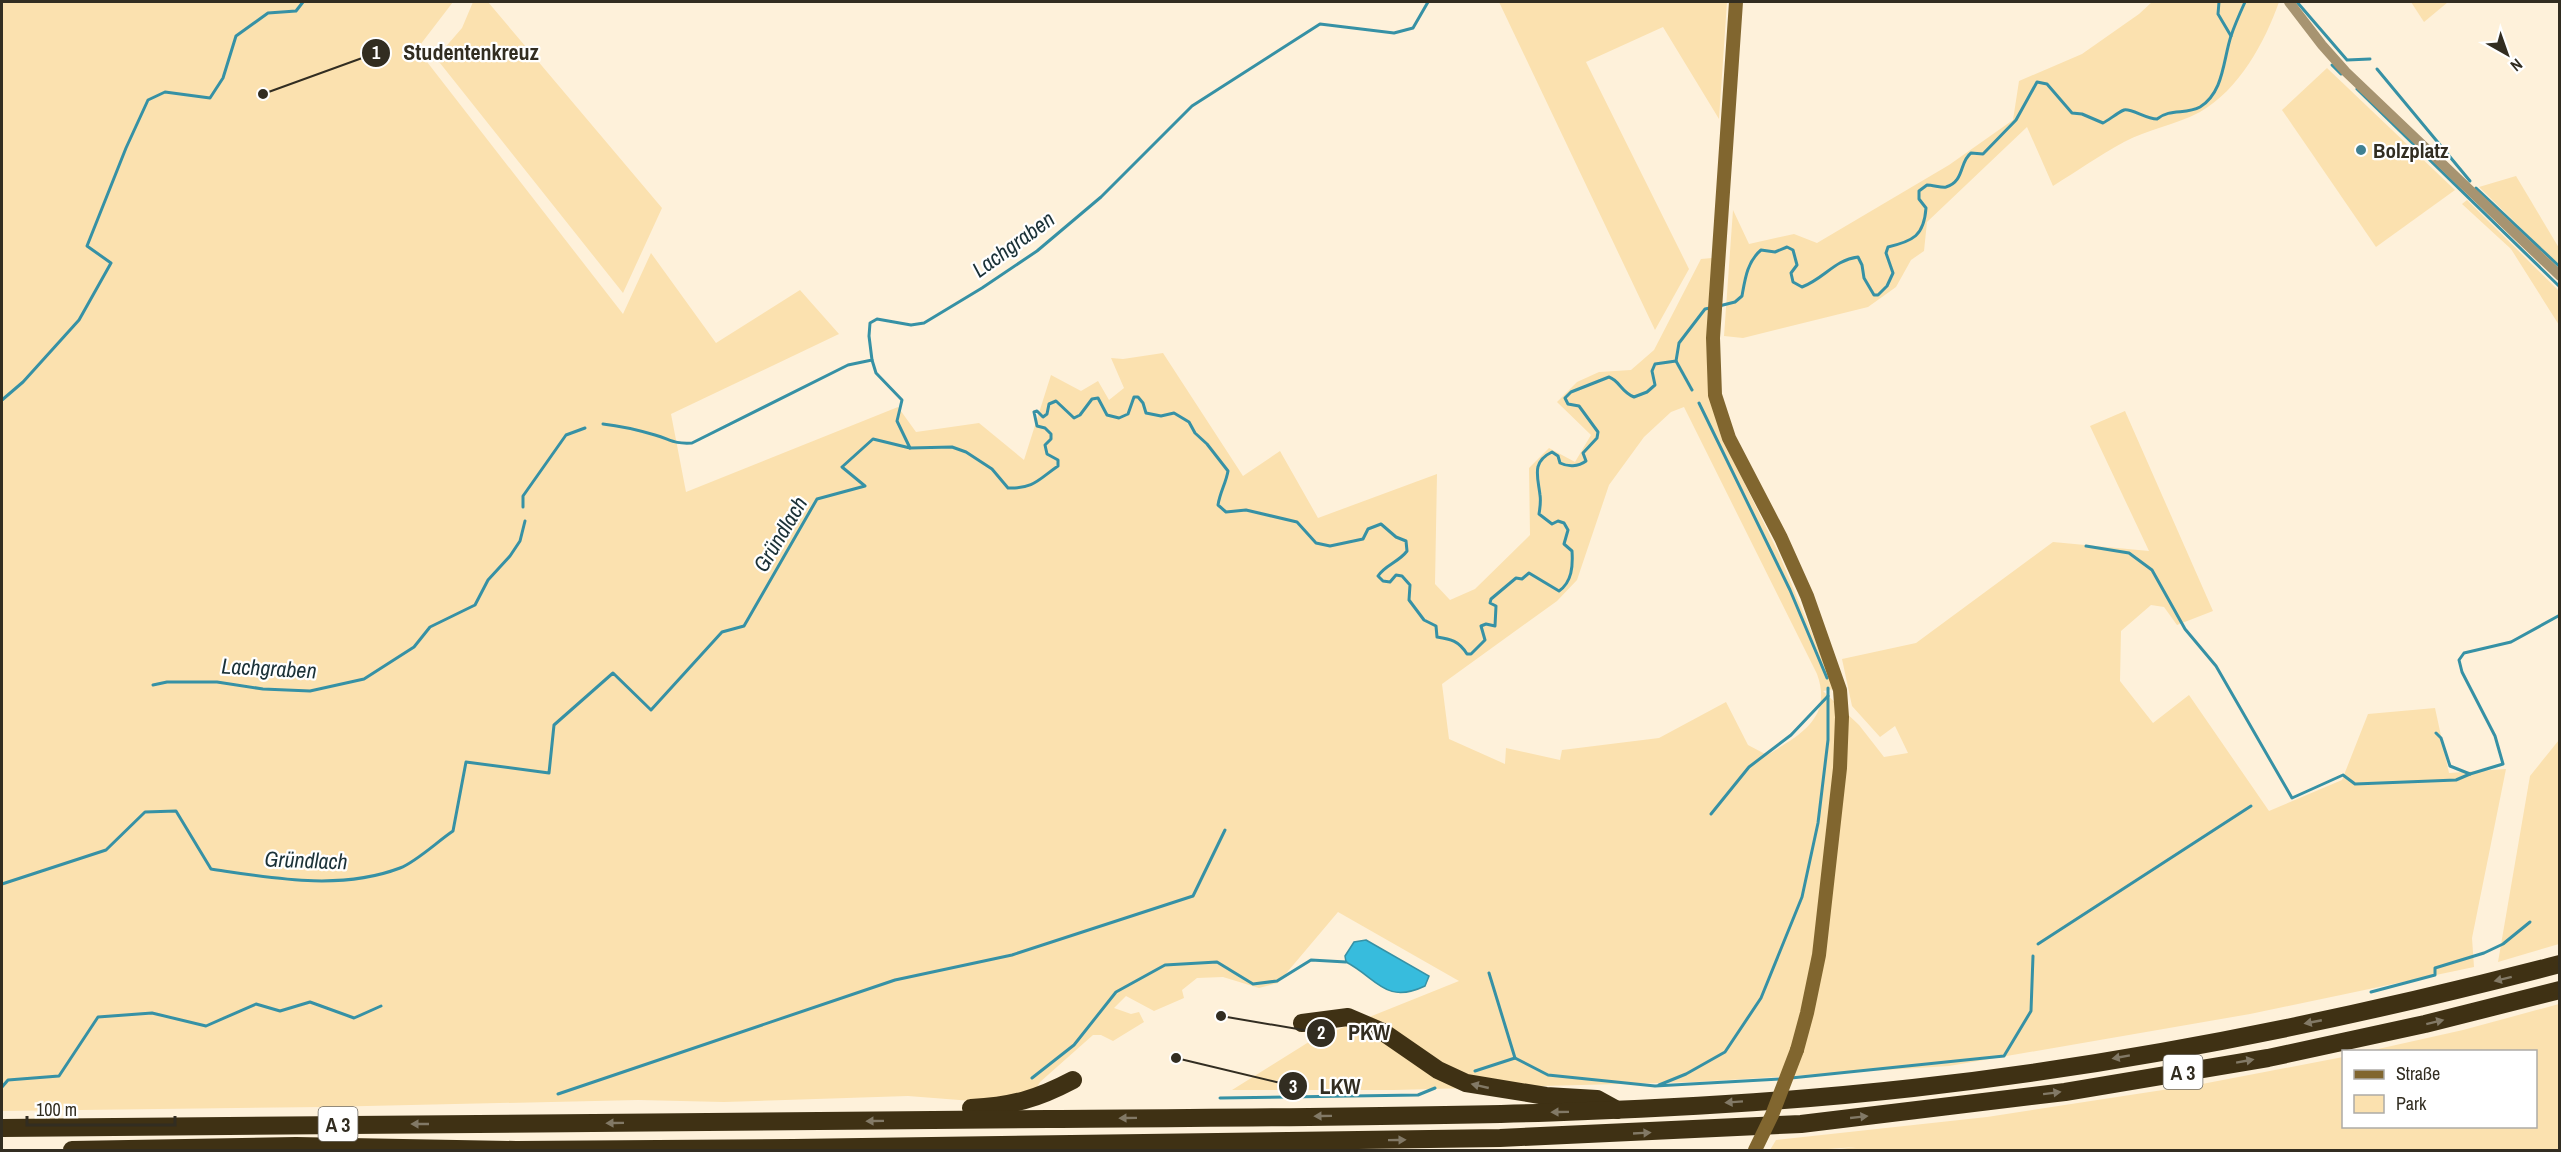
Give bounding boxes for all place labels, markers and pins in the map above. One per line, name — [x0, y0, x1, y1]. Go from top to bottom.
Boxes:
callout: Studentenkreuz — [361, 33, 551, 73]
place label: Bolzplatz — [2373, 136, 2449, 165]
marker: Bolzplatz — [2354, 143, 2368, 157]
callout: PKW — [1306, 1013, 1402, 1053]
callout: LKW — [1278, 1066, 1373, 1106]

